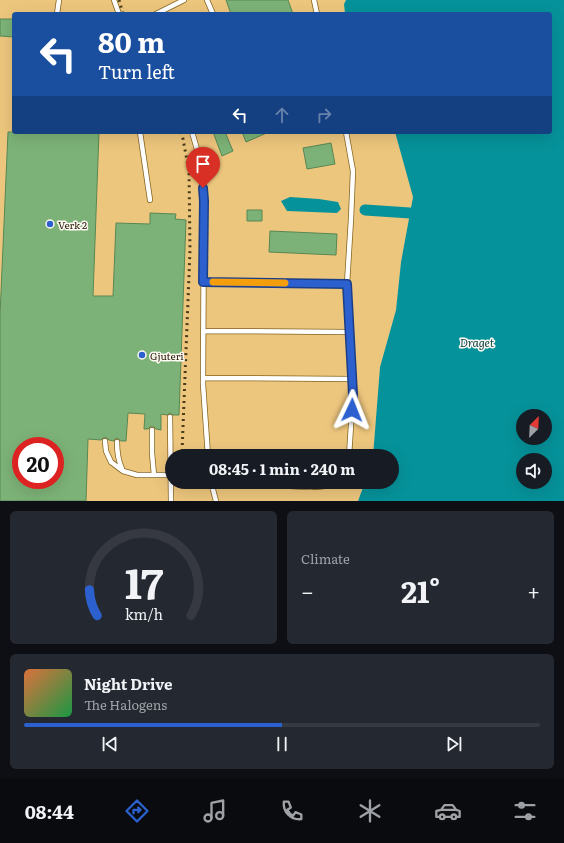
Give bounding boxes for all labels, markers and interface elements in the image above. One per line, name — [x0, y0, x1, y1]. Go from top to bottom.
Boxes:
text: 80 m — [98, 20, 165, 62]
icon: left — [32, 28, 84, 80]
text: Turn left — [98, 58, 175, 85]
icon: left — [229, 104, 251, 126]
icon: ahead — [271, 104, 293, 126]
icon: right — [313, 104, 335, 126]
pin — [186, 147, 220, 188]
icon: arrive — [192, 153, 214, 175]
place label: Verk 2 — [58, 217, 87, 232]
marker: Verk 2 — [45, 219, 55, 229]
water label: Draget — [460, 334, 495, 350]
place label: Gjuteri — [150, 348, 184, 363]
marker: Gjuteri — [137, 350, 147, 360]
position arrow — [331, 389, 373, 431]
north arrow — [516, 409, 552, 445]
map controls — [516, 409, 552, 489]
speed limit sign: 20 — [12, 437, 64, 489]
button: sound — [516, 453, 552, 489]
text: 08:45 · 1 min · 240 m — [209, 457, 355, 480]
text: 17 — [124, 549, 163, 611]
text: Climate — [301, 549, 350, 568]
text: 21° — [401, 568, 440, 612]
text: − — [301, 574, 314, 607]
text: + — [527, 574, 540, 607]
text: km/h — [124, 602, 163, 623]
text: Night Drive — [84, 672, 173, 695]
text: The Halogens — [84, 695, 167, 714]
icon: previous — [99, 733, 121, 755]
icon: pause — [271, 733, 293, 755]
icon: next — [443, 733, 465, 755]
icon: directions — [123, 797, 151, 825]
icon: music — [201, 797, 229, 825]
icon: phone — [278, 797, 306, 825]
icon: climate — [356, 797, 384, 825]
icon: car — [434, 797, 462, 825]
icon: filters — [511, 797, 539, 825]
text: 08:44 — [25, 798, 74, 825]

